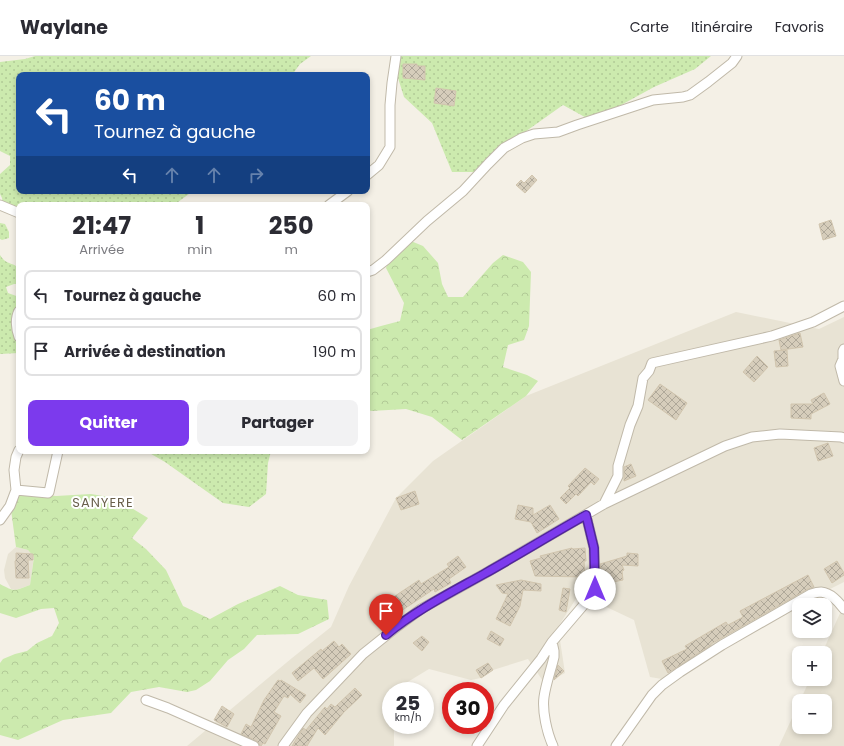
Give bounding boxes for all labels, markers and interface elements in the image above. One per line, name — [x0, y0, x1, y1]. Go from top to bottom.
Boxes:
text: Waylane — [20, 14, 108, 41]
text: Carte — [630, 17, 669, 37]
text: Itinéraire — [691, 17, 753, 37]
text: Favoris — [775, 17, 824, 37]
text: 60 m — [94, 81, 166, 120]
icon: left — [28, 88, 80, 140]
text: Tournez à gauche — [94, 119, 256, 144]
icon: left — [119, 164, 141, 186]
icon: ahead — [161, 164, 183, 186]
icon: ahead — [203, 164, 225, 186]
icon: right — [245, 164, 267, 186]
text: 21:47 — [72, 209, 131, 242]
text: 1 — [195, 209, 204, 242]
text: 250 — [269, 209, 314, 242]
text: Arrivée — [79, 240, 124, 259]
text: min — [187, 240, 212, 259]
text: m — [284, 240, 298, 259]
icon: left — [30, 284, 52, 306]
text: Tournez à gauche — [64, 285, 201, 306]
text: 60 m — [318, 285, 356, 306]
icon: arrive — [30, 340, 52, 362]
text: Arrivée à destination — [64, 341, 226, 362]
text: 190 m — [313, 341, 356, 362]
button: Quitter — [28, 400, 189, 446]
button: Partager — [197, 400, 358, 446]
district label: SANYERE — [72, 493, 134, 512]
position arrow — [574, 568, 616, 610]
pin — [369, 594, 403, 635]
map controls — [792, 598, 832, 734]
button: layers — [792, 598, 832, 638]
icon: arrive — [375, 600, 397, 622]
button: + — [792, 646, 832, 686]
speed limit sign: 30 — [442, 682, 494, 734]
text: 25 — [396, 689, 420, 717]
button: − — [792, 694, 832, 734]
text: km/h — [395, 710, 421, 725]

